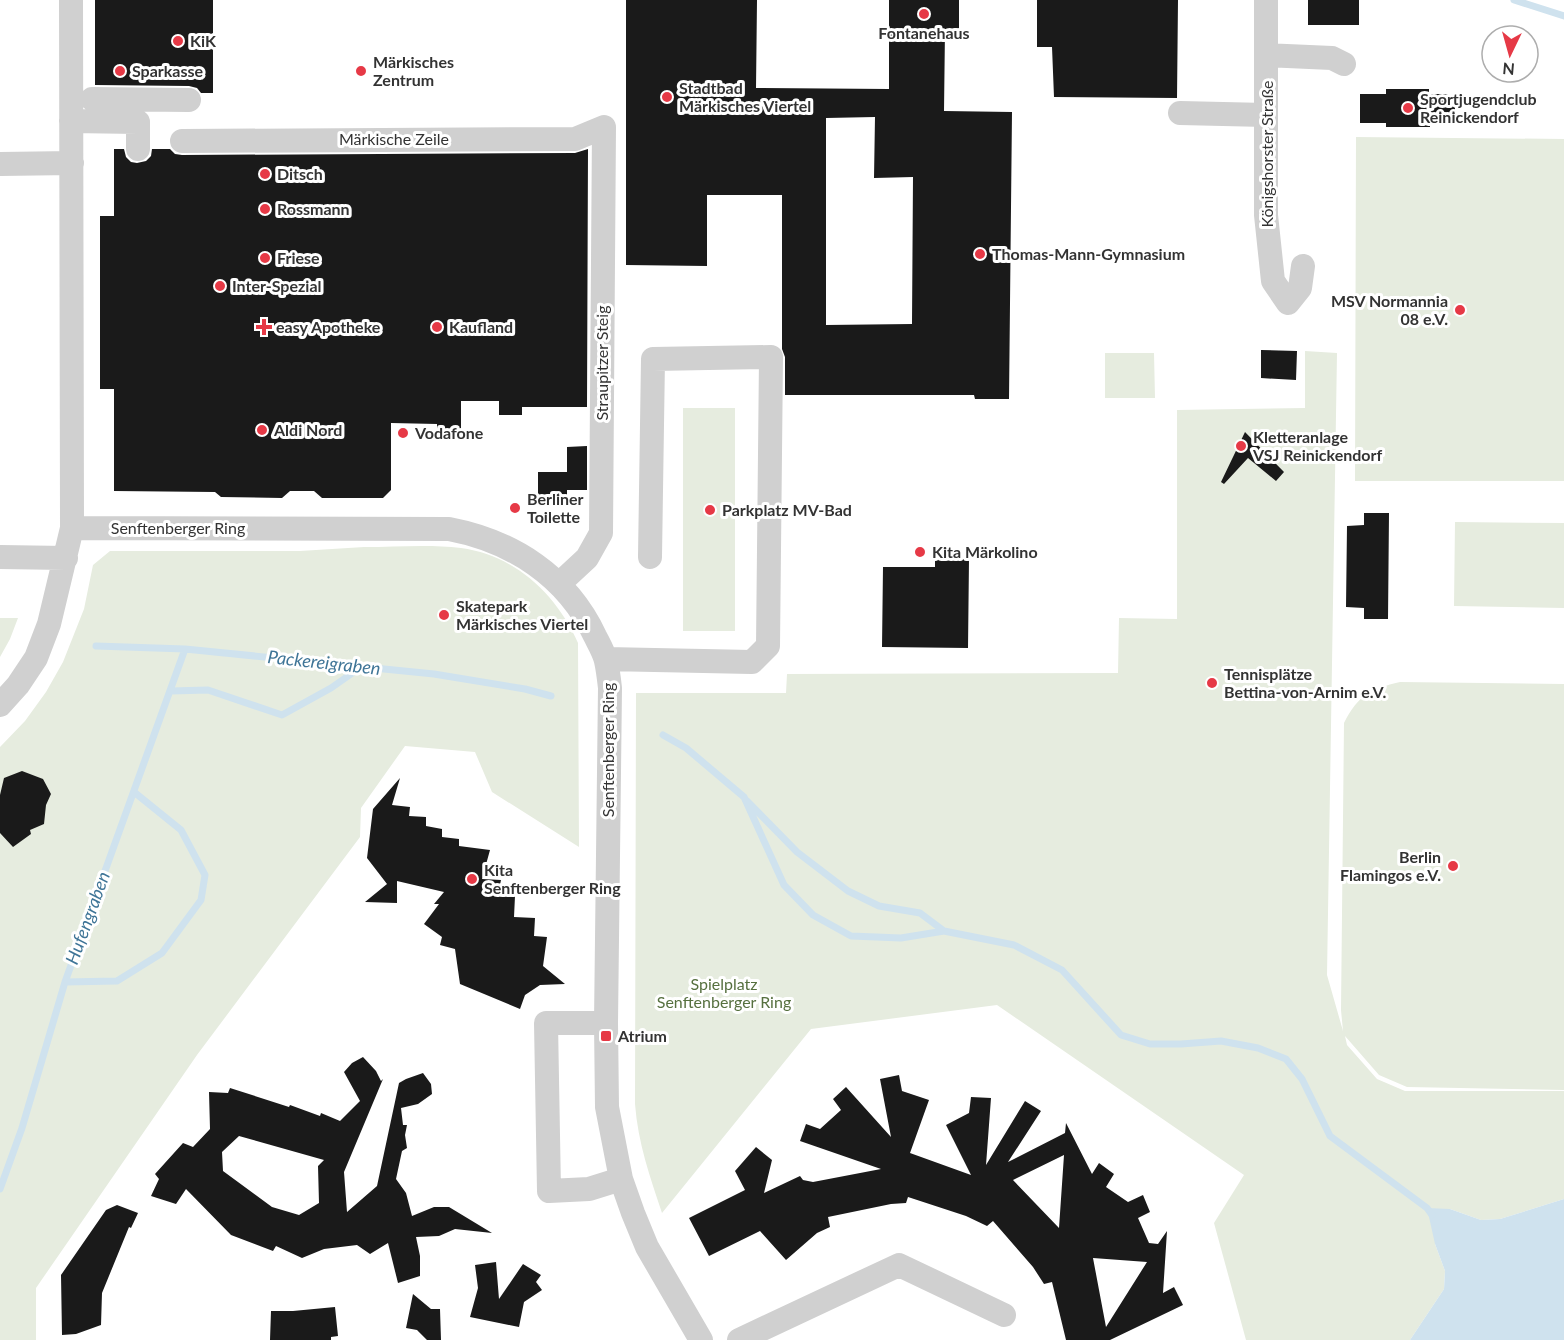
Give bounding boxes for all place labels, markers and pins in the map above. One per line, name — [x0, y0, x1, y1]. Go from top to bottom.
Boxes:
marker: Fontanehaus — [917, 7, 931, 21]
place label: Fontanehaus — [878, 23, 970, 42]
place label: KiK — [190, 31, 217, 50]
marker: KiK — [171, 34, 185, 48]
place label: Märkisches Zentrum — [373, 52, 454, 89]
place label: Sparkasse — [132, 61, 204, 80]
marker: Sparkasse — [113, 64, 127, 78]
marker: Märkisches Zentrum — [354, 64, 368, 78]
place label: Stadtbad Märkisches Viertel — [679, 78, 811, 115]
place label: Sportjugendclub Reinickendorf — [1420, 89, 1537, 126]
marker: Stadtbad Märkisches Viertel — [660, 90, 674, 104]
marker: Sportjugendclub Reinickendorf — [1401, 101, 1415, 115]
place label: Ditsch — [277, 164, 323, 183]
marker: Ditsch — [258, 167, 272, 181]
place label: Rossmann — [277, 199, 350, 218]
marker: Rossmann — [258, 202, 272, 216]
place label: Thomas-Mann-Gymnasium — [992, 244, 1185, 263]
marker: Thomas-Mann-Gymnasium — [973, 247, 987, 261]
place label: Friese — [277, 248, 320, 267]
marker: Friese — [258, 251, 272, 265]
place label: Inter-Spezial — [232, 276, 322, 295]
marker: Inter-Spezial — [213, 279, 227, 293]
place label: MSV Normannia 08 e.V. — [1331, 291, 1448, 328]
marker: MSV Normannia 08 e.V. — [1453, 303, 1467, 317]
place label: easy Apotheke — [276, 317, 381, 336]
place label: Kaufland — [449, 317, 513, 336]
marker: easy Apotheke — [257, 320, 271, 334]
marker: Kaufland — [430, 320, 444, 334]
place label: Aldi Nord — [273, 420, 342, 439]
marker: Aldi Nord — [255, 423, 269, 437]
place label: Vodafone — [414, 423, 484, 442]
marker: Vodafone — [396, 426, 410, 440]
place label: Kletteranlage VSJ Reinickendorf — [1252, 427, 1382, 464]
marker: Kletteranlage VSJ Reinickendorf — [1234, 439, 1248, 453]
place label: Berliner Toilette — [527, 489, 584, 526]
place label: Parkplatz MV-Bad — [722, 500, 852, 519]
marker: Berliner Toilette — [508, 501, 522, 515]
marker: Parkplatz MV-Bad — [703, 503, 717, 517]
place label: Kita Märkolino — [932, 542, 1038, 561]
marker: Kita Märkolino — [913, 545, 927, 559]
place label: Skatepark Märkisches Viertel — [456, 596, 588, 633]
marker: Skatepark Märkisches Viertel — [437, 608, 451, 622]
place label: Tennisplätze Bettina-von-Arnim e.V. — [1224, 664, 1386, 701]
marker: Tennisplätze Bettina-von-Arnim e.V. — [1205, 676, 1219, 690]
place label: Berlin Flamingos e.V. — [1340, 847, 1441, 884]
marker: Berlin Flamingos e.V. — [1446, 859, 1460, 873]
place label: Kita Senftenberger Ring — [484, 860, 621, 897]
marker: Kita Senftenberger Ring — [465, 872, 479, 886]
place label: Atrium — [617, 1026, 667, 1045]
marker: Atrium — [599, 1029, 613, 1043]

